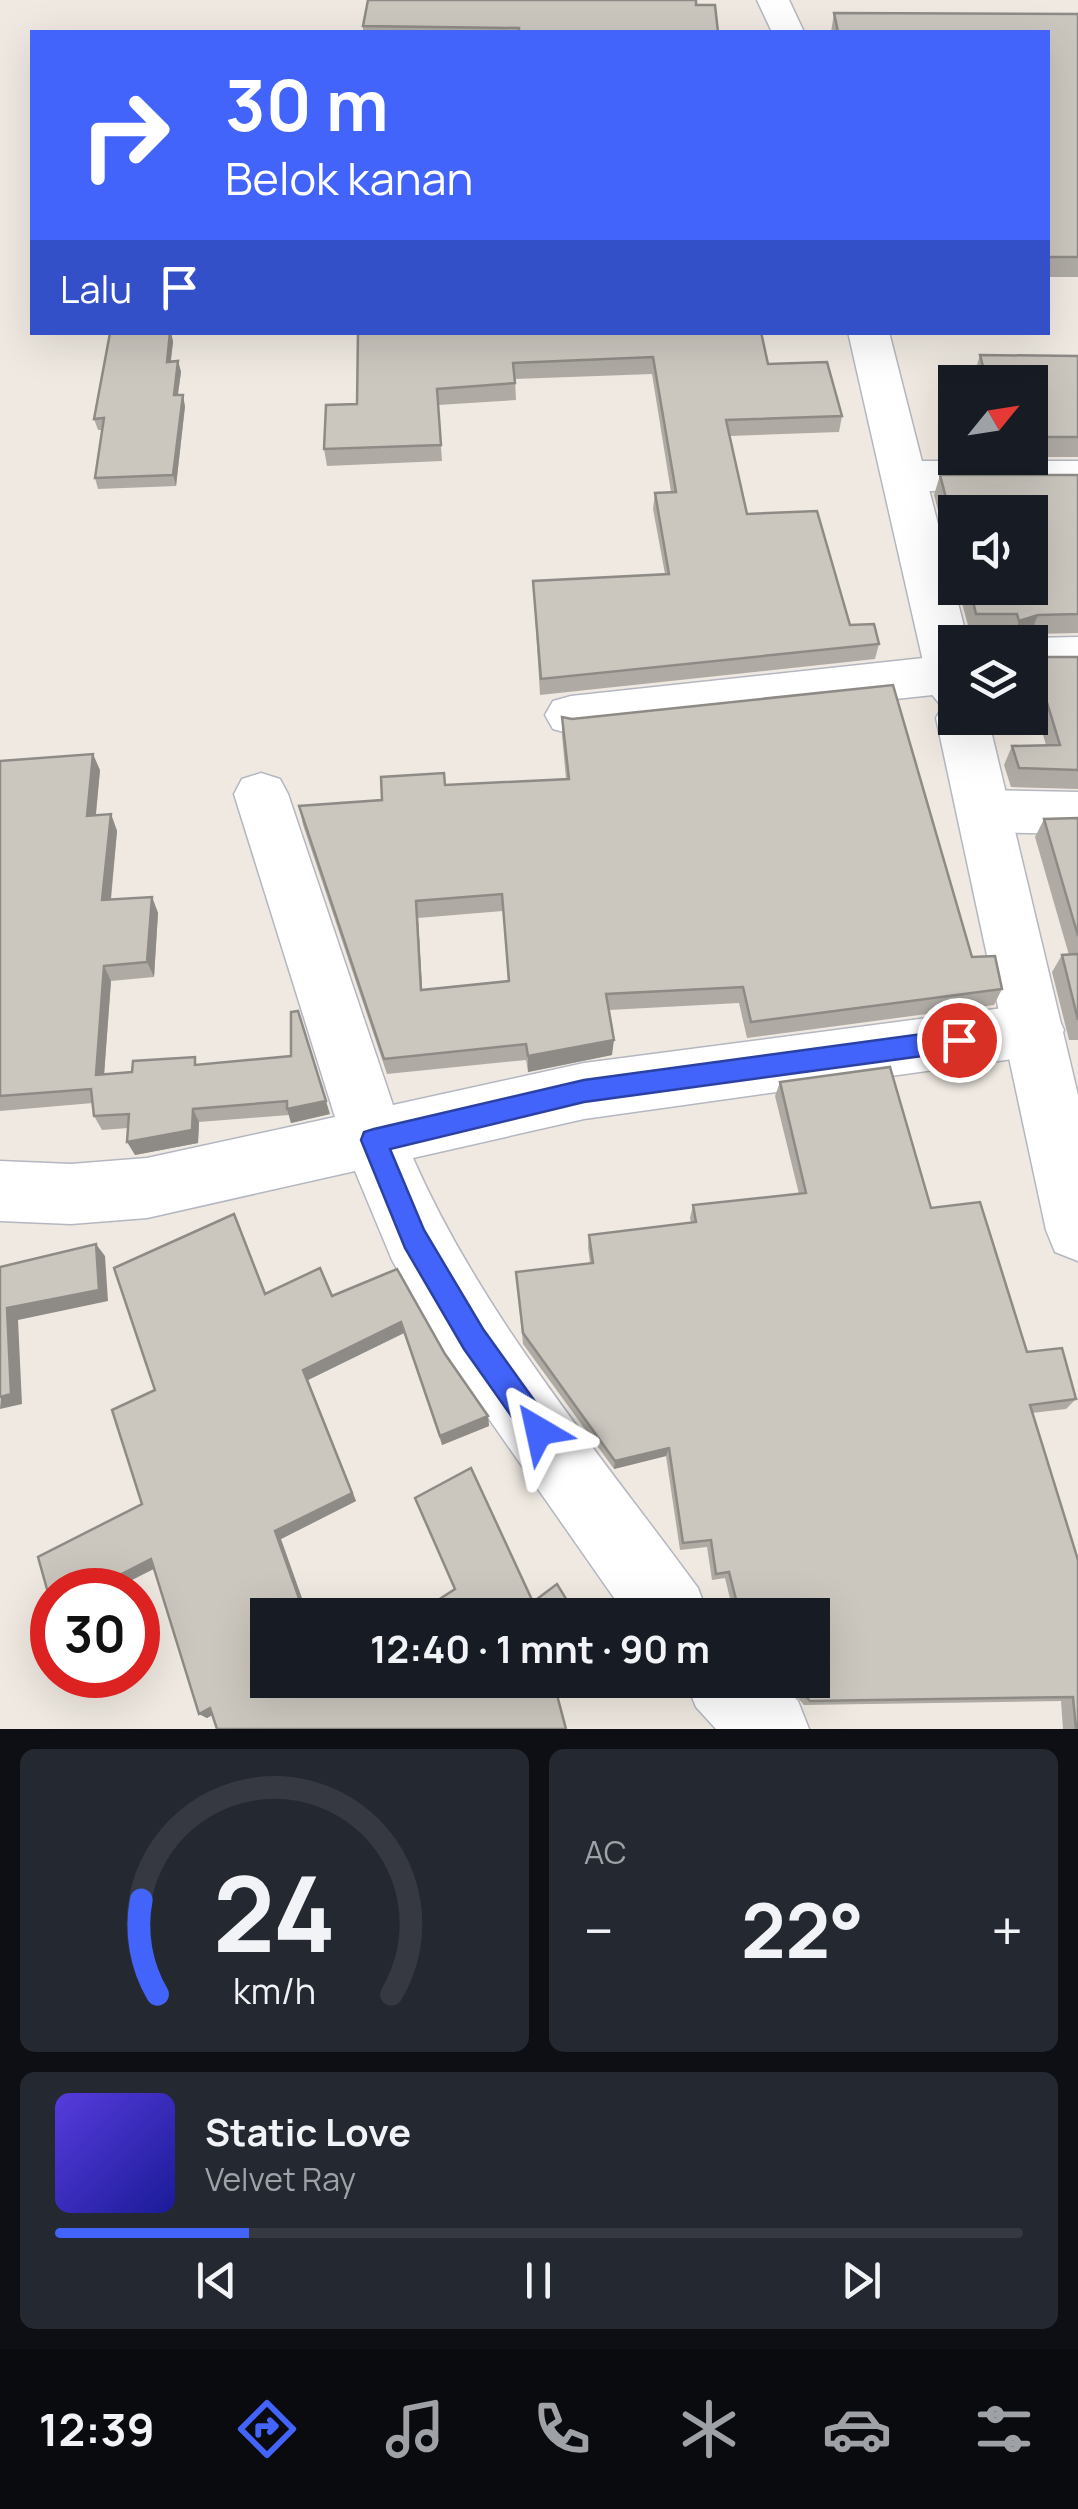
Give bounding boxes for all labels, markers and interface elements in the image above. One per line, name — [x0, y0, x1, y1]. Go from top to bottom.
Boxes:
text: 30 m — [225, 56, 389, 152]
icon: right — [60, 70, 190, 200]
text: Belok kanan — [225, 147, 473, 209]
icon: arrive — [152, 260, 207, 315]
text: Lalu — [60, 262, 132, 314]
north arrow — [938, 365, 1048, 475]
map controls — [938, 365, 1048, 735]
button: sound — [938, 495, 1048, 605]
button: layers — [938, 625, 1048, 735]
pin — [917, 998, 1002, 1083]
icon: arrive — [932, 1013, 987, 1068]
position arrow — [487, 1379, 591, 1483]
speed limit sign: 30 — [30, 1568, 160, 1698]
text: 12:40 · 1 mnt · 90 m — [370, 1622, 710, 1674]
text: AC — [584, 1830, 627, 1874]
text: 24 — [213, 1841, 336, 1983]
text: 22° — [741, 1878, 864, 1981]
text: − — [584, 1892, 614, 1968]
text: + — [991, 1892, 1023, 1968]
text: km/h — [233, 1966, 316, 2015]
text: Static Love — [205, 2105, 411, 2157]
text: Velvet Ray — [205, 2157, 356, 2201]
icon: previous — [189, 2253, 244, 2308]
icon: pause — [511, 2253, 566, 2308]
icon: next — [834, 2253, 889, 2308]
icon: directions — [232, 2394, 302, 2464]
icon: music — [380, 2394, 450, 2464]
icon: phone — [527, 2394, 597, 2464]
icon: climate — [674, 2394, 744, 2464]
icon: car — [822, 2394, 892, 2464]
icon: filters — [969, 2394, 1039, 2464]
text: 12:39 — [39, 2398, 155, 2460]

